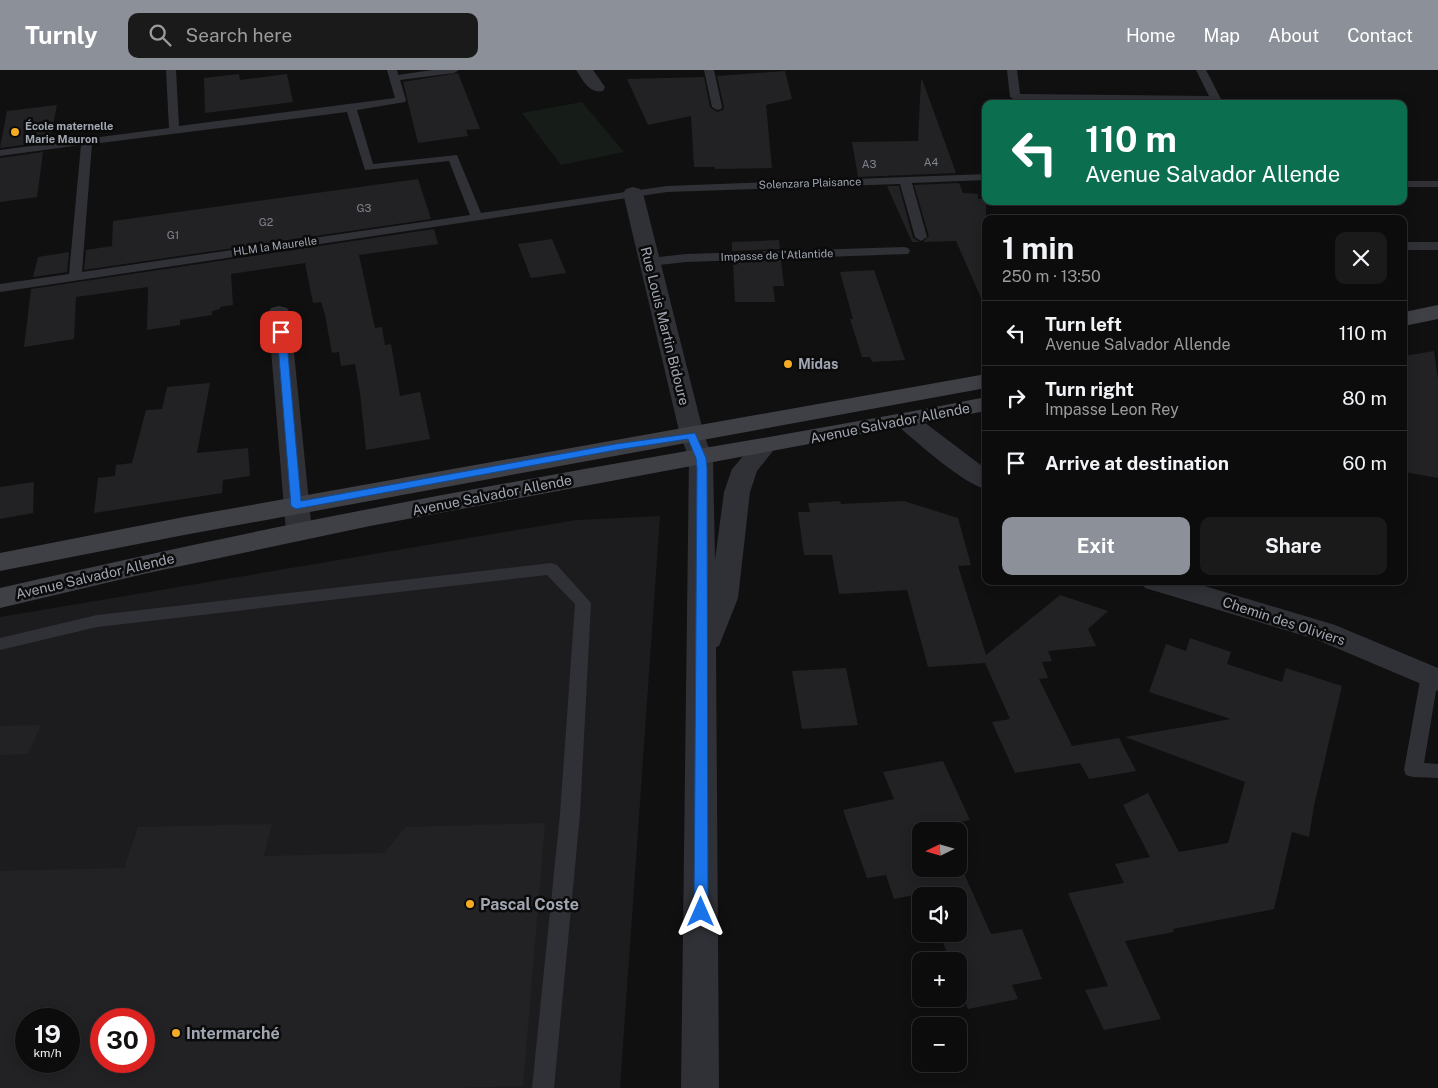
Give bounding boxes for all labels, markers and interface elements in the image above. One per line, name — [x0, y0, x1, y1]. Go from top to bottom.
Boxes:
search box — [128, 13, 478, 58]
text: Turnly — [25, 21, 98, 49]
icon: search — [146, 21, 174, 49]
text: Search here — [186, 24, 292, 46]
text: Home — [1126, 25, 1176, 46]
text: Map — [1204, 25, 1240, 46]
text: About — [1268, 25, 1319, 46]
text: Contact — [1347, 25, 1413, 46]
place label: École maternelle Marie Mauron — [25, 119, 113, 145]
text: 110 m — [1085, 119, 1177, 160]
icon: left — [1002, 120, 1067, 185]
marker: École maternelle Marie Mauron — [9, 126, 21, 138]
house number: A4 — [924, 156, 938, 168]
house number: A3 — [862, 158, 876, 170]
text: Avenue Salvador Allende — [1085, 161, 1340, 187]
street label: Solenzara Plaisance — [758, 175, 862, 191]
house number: G3 — [357, 202, 372, 214]
house number: G2 — [259, 216, 274, 228]
house number: G1 — [167, 229, 179, 241]
text: 1 min — [1002, 230, 1074, 266]
button: close — [1335, 232, 1387, 284]
street label: HLM la Maurelle — [232, 234, 318, 258]
street label: Rue Louis Martin Bidoure — [638, 245, 692, 407]
street label: Impasse de l'Atlantide — [720, 247, 834, 263]
text: 250 m · 13:50 — [1002, 267, 1101, 286]
pin — [260, 311, 302, 353]
text: Turn left — [1045, 313, 1122, 335]
icon: arrive — [267, 318, 295, 346]
icon: left — [1002, 319, 1030, 347]
text: 110 m — [1339, 322, 1387, 344]
text: Avenue Salvador Allende — [1045, 335, 1231, 354]
place label: Midas — [798, 356, 838, 372]
marker: Midas — [782, 358, 794, 370]
text: Turn right — [1045, 378, 1134, 400]
icon: right — [1002, 384, 1030, 412]
text: 80 m — [1342, 387, 1387, 409]
street label: Avenue Salvador Allende — [809, 400, 971, 446]
text: Impasse Leon Rey — [1045, 400, 1179, 419]
icon: arrive — [1002, 449, 1030, 477]
text: Arrive at destination — [1045, 452, 1229, 474]
text: 60 m — [1343, 452, 1387, 474]
street label: Avenue Salvador Allende — [411, 472, 573, 518]
button: Exit — [1002, 517, 1190, 575]
button: Share — [1200, 517, 1387, 575]
street label: Avenue Salvador Allende — [14, 550, 176, 602]
street label: Chemin des Oliviers — [1221, 594, 1347, 648]
north arrow — [912, 822, 968, 878]
map controls — [912, 822, 967, 1072]
position arrow — [674, 885, 726, 937]
button: sound — [912, 887, 967, 942]
place label: Pascal Coste — [480, 895, 579, 914]
marker: Pascal Coste — [464, 898, 476, 910]
button: + — [912, 952, 967, 1007]
speed limit sign: 30 — [90, 1008, 155, 1073]
button: − — [912, 1017, 967, 1072]
text: 19 — [34, 1019, 61, 1049]
place label: Intermarché — [186, 1024, 280, 1043]
marker: Intermarché — [170, 1027, 182, 1039]
text: km/h — [33, 1046, 62, 1060]

